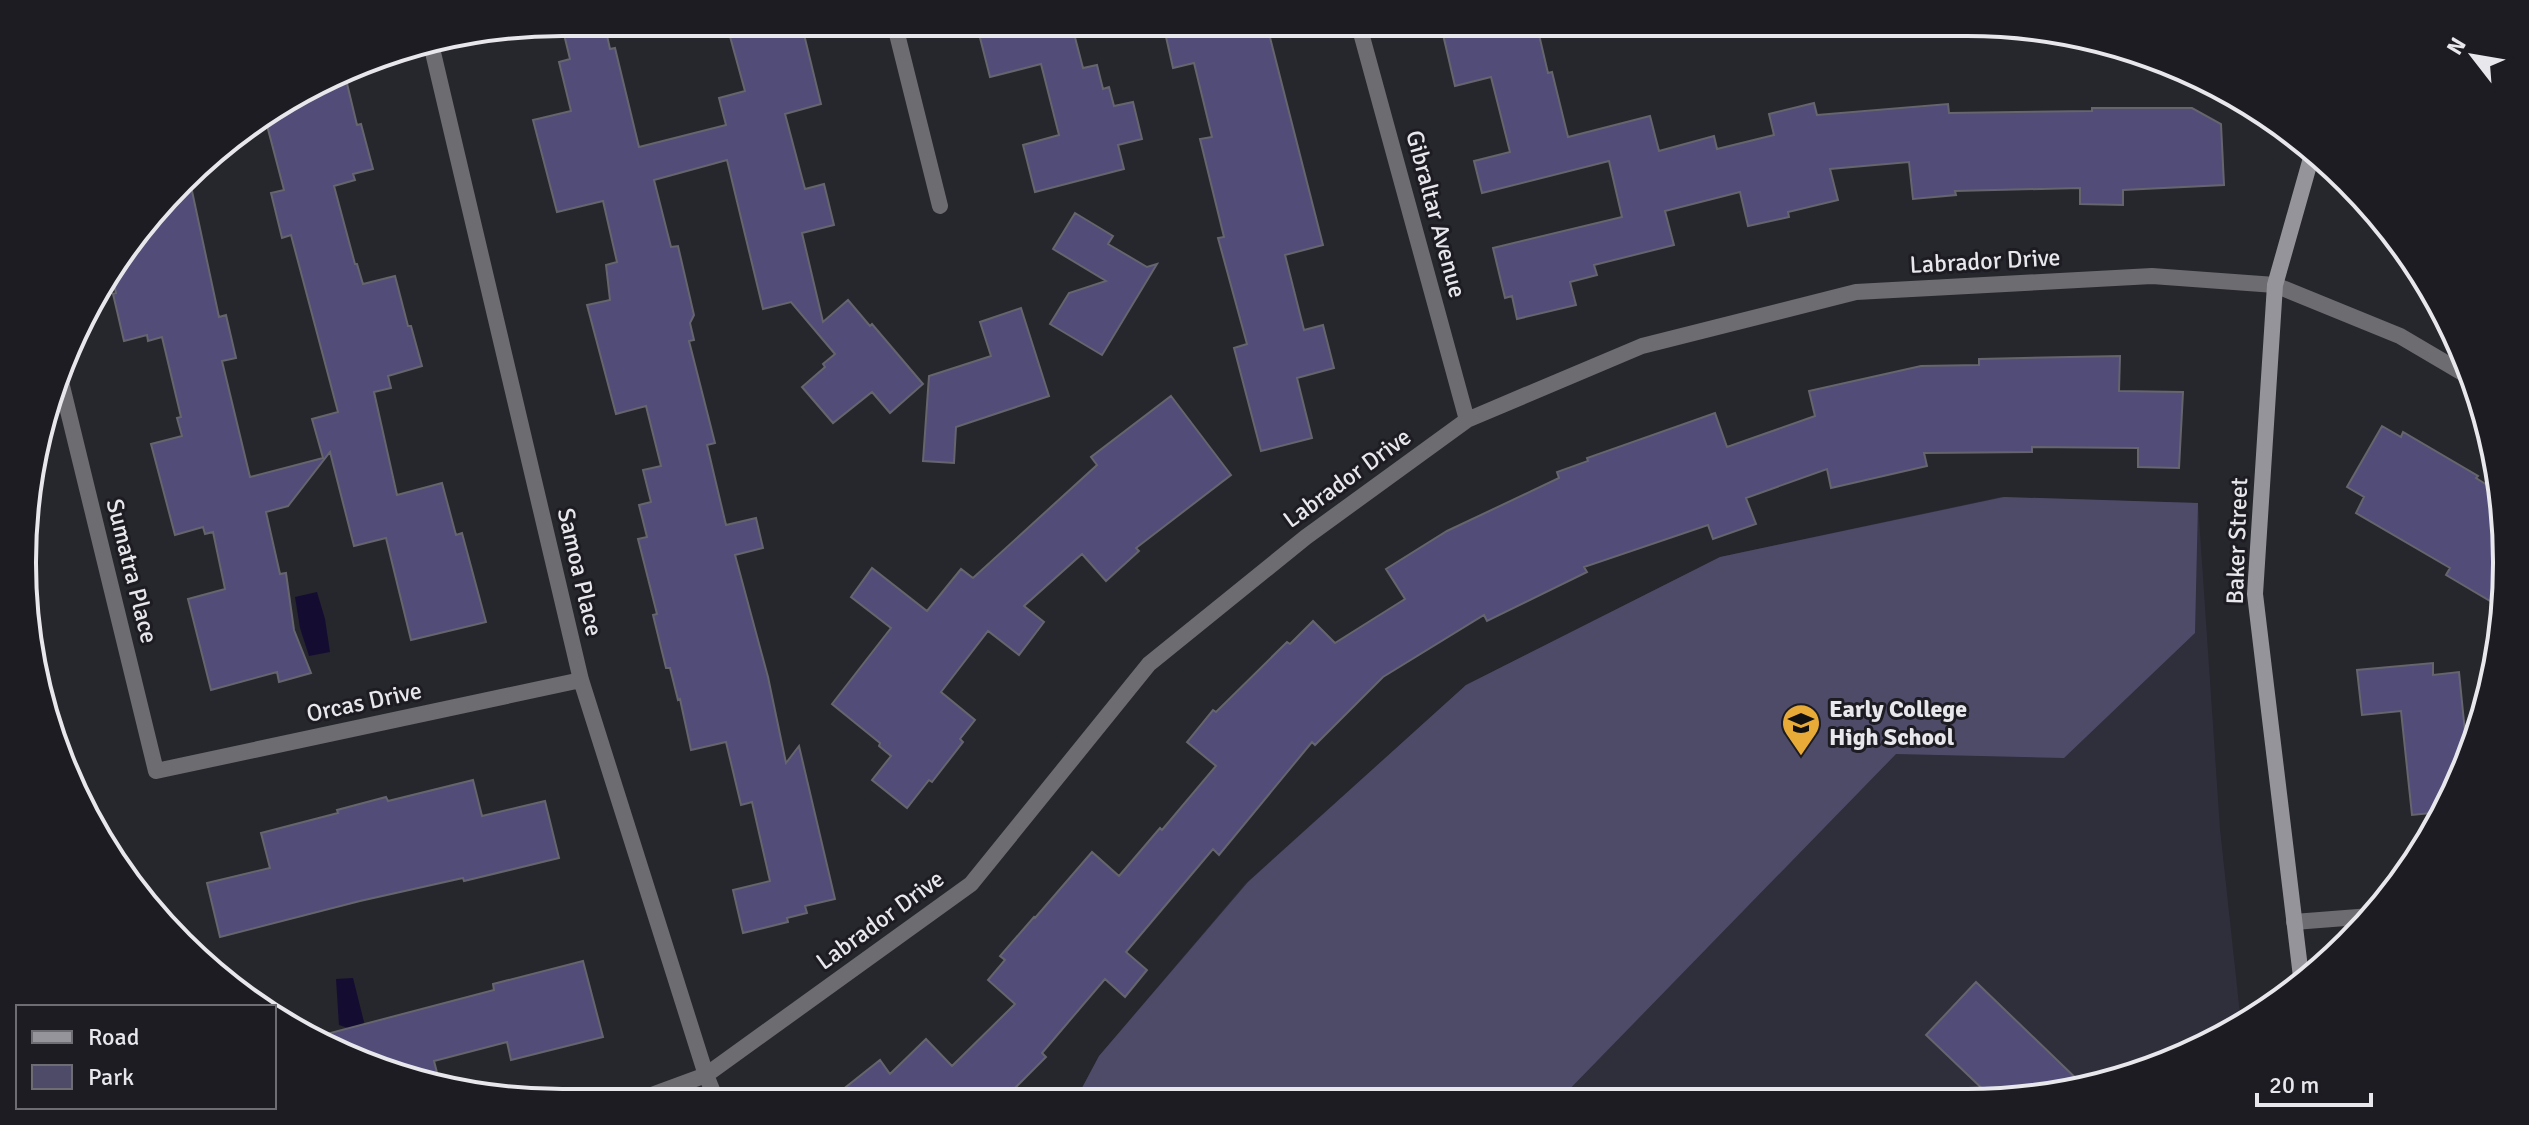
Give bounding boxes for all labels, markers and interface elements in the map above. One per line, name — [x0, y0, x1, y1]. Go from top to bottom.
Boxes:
north arrow — [2433, 16, 2513, 96]
text: N — [2441, 32, 2472, 59]
street label: Gibraltar Avenue — [1399, 127, 1473, 301]
street label: Labrador Drive — [1909, 242, 2061, 280]
street label: Labrador Drive — [1277, 422, 1417, 534]
street label: Baker Street — [2220, 477, 2254, 605]
street label: Sumatra Place — [100, 496, 164, 646]
street label: Samoa Place — [551, 505, 609, 639]
street label: Orcas Drive — [304, 675, 424, 729]
place label: Early College High School — [1829, 694, 1967, 752]
school or university icon: Early College High School — [1780, 702, 1822, 757]
street label: Labrador Drive — [810, 864, 950, 976]
legend — [16, 1005, 276, 1109]
text: Road — [88, 1022, 139, 1052]
scale bar — [2257, 1057, 2371, 1107]
text: Park — [88, 1062, 134, 1092]
text: 20 m — [2269, 1070, 2319, 1100]

